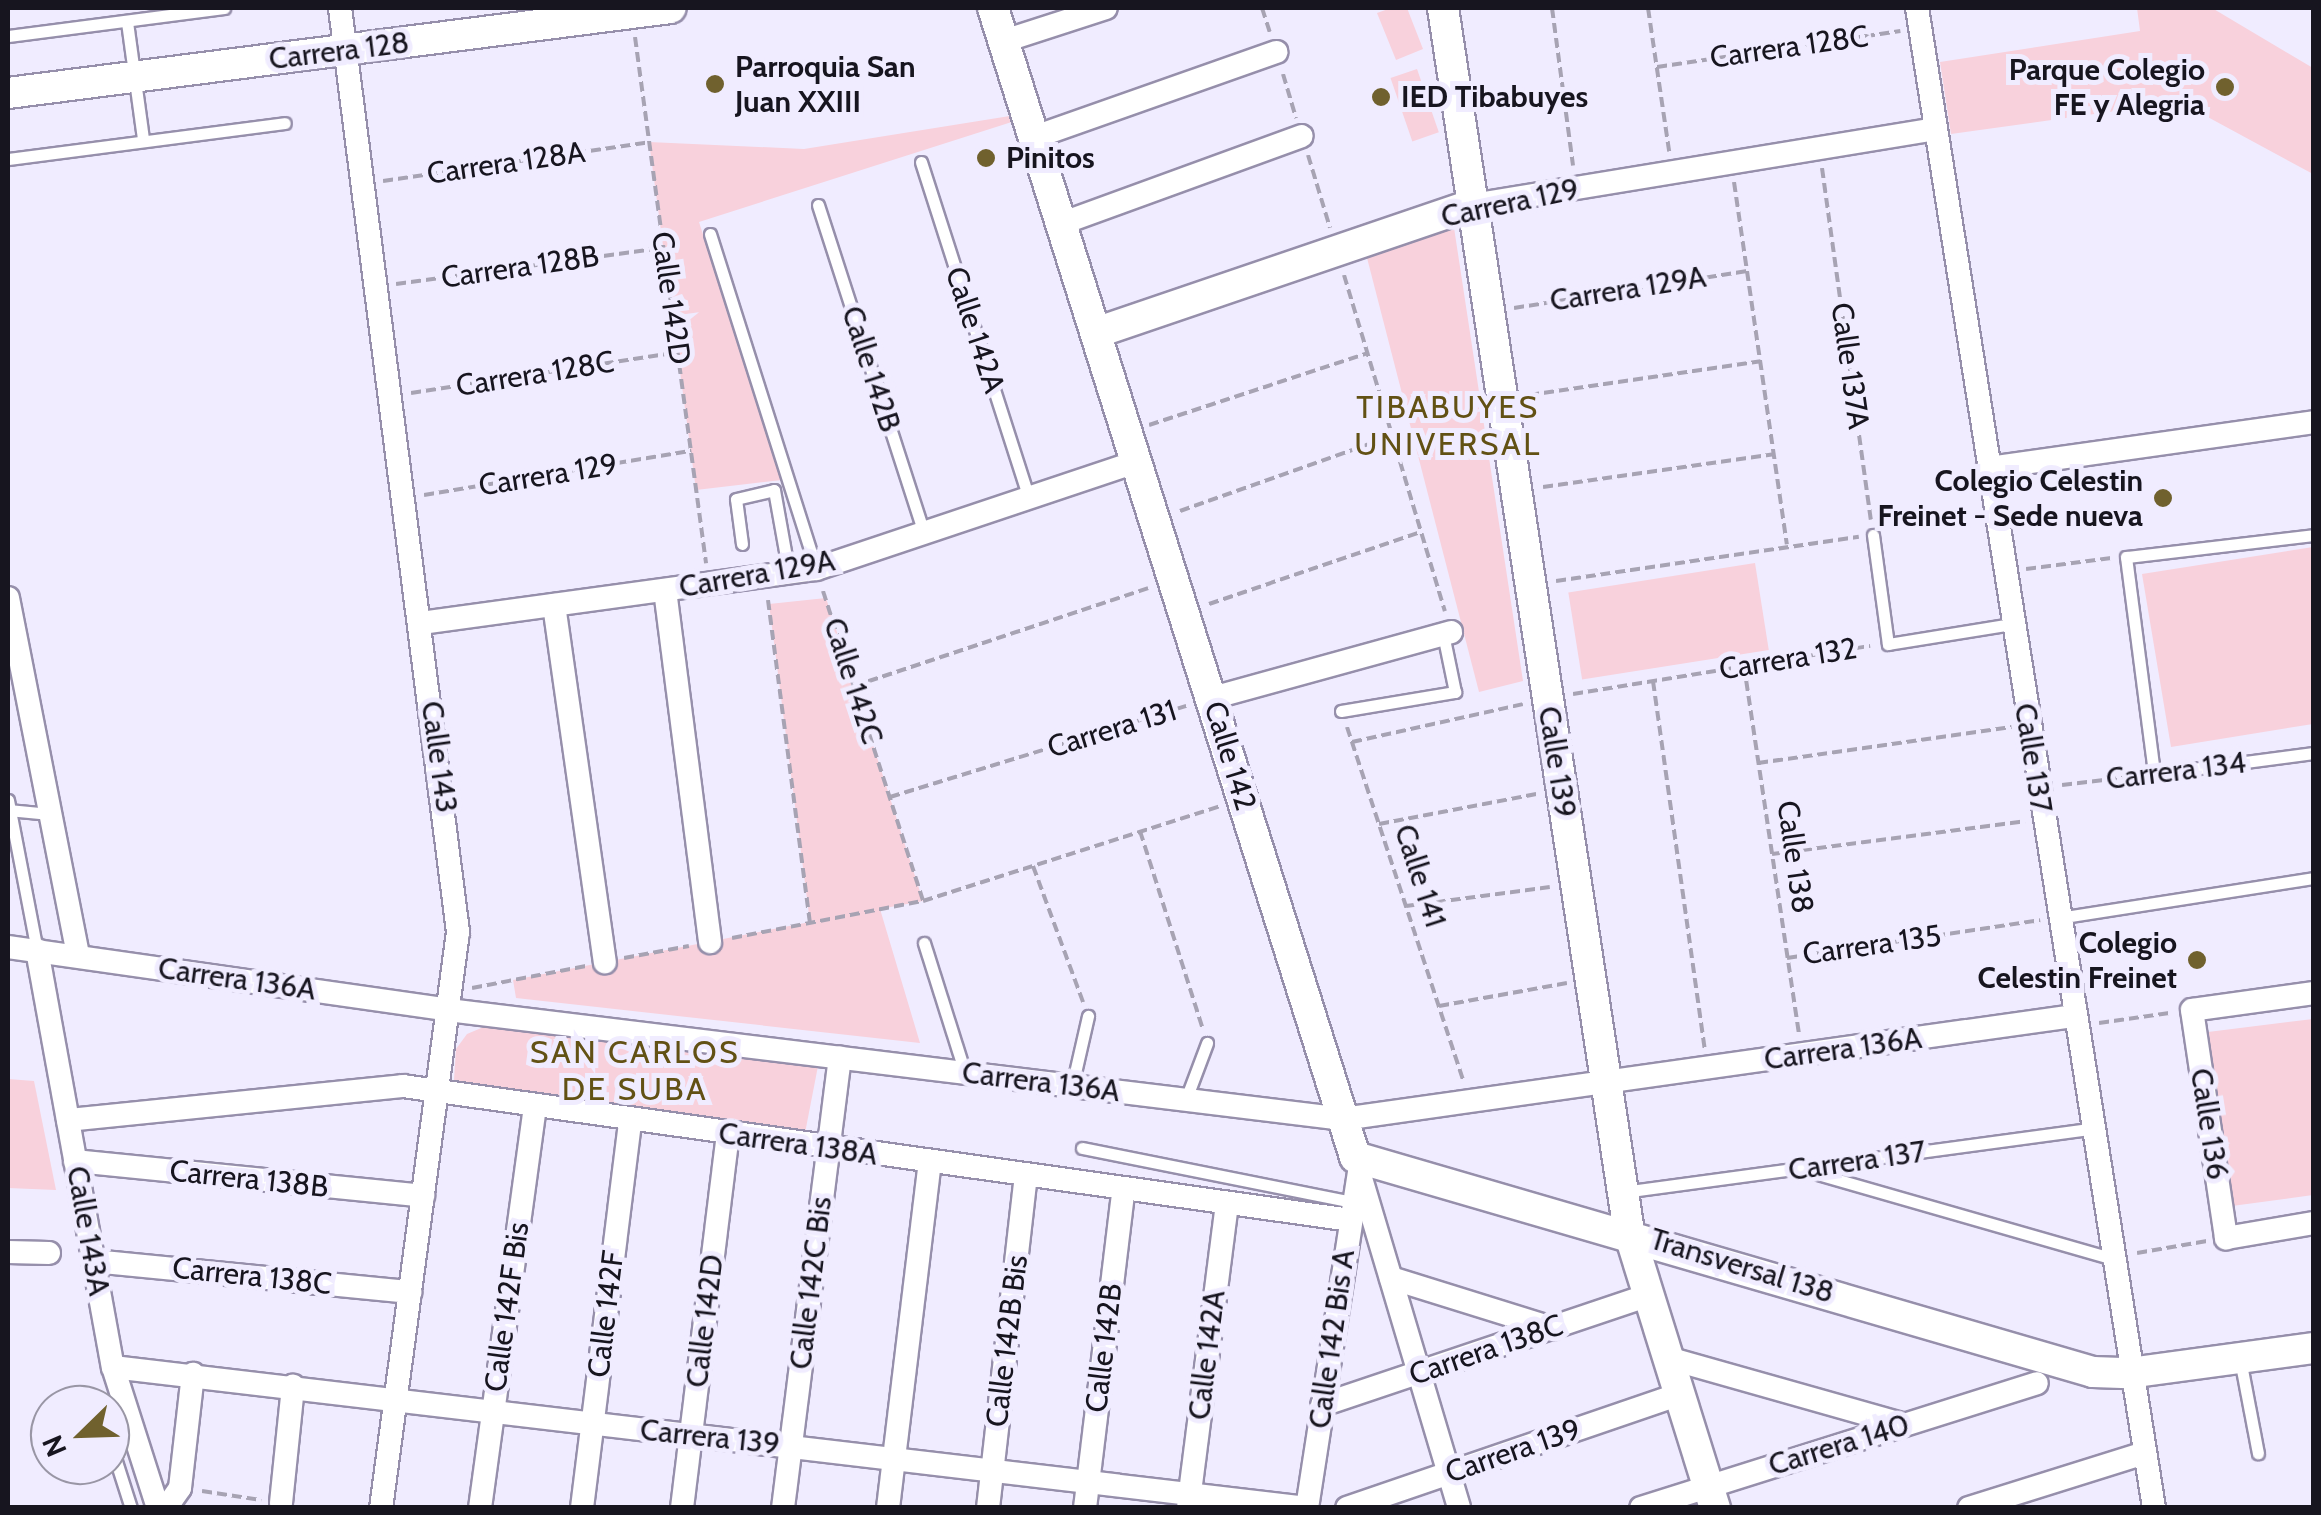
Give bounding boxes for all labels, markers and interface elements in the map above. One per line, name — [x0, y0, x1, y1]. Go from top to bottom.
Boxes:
street label: Carrera 128C — [1708, 18, 1870, 76]
street label: Carrera 128 — [267, 25, 411, 77]
place label: Parroquia San Juan XXIII — [735, 49, 916, 120]
place label: Parque Colegio FE y Alegria — [2009, 52, 2205, 122]
marker: Parroquia San Juan XXIII — [704, 73, 726, 95]
marker: Parque Colegio FE y Alegria — [2214, 76, 2236, 98]
place label: IED Tibabuyes — [1401, 79, 1588, 115]
marker: IED Tibabuyes — [1370, 86, 1392, 108]
street label: Carrera 128A — [425, 134, 587, 192]
place label: Pinitos — [1006, 140, 1095, 176]
marker: Pinitos — [975, 147, 997, 169]
street label: Carrera 129 — [1438, 171, 1582, 235]
street label: Calle 142D — [644, 229, 698, 367]
street label: Carrera 128B — [439, 238, 601, 296]
street label: Carrera 129A — [1547, 259, 1709, 319]
street label: Calle 142A — [938, 262, 1012, 398]
street label: Calle 137A — [1823, 301, 1877, 431]
street label: Calle 142B — [834, 302, 908, 436]
street label: Carrera 128C — [453, 344, 617, 404]
district label: TIBABUYES UNIVERSAL — [1354, 389, 1542, 464]
street label: Carrera 129 — [476, 446, 620, 504]
place label: Colegio Celestin Freinet - Sede nueva — [1878, 463, 2143, 534]
marker: Colegio Celestin Freinet - Sede nueva — [2152, 487, 2174, 509]
street label: Carrera 129A — [676, 543, 838, 605]
street label: Calle 142C — [816, 613, 890, 749]
street label: Carrera 132 — [1717, 630, 1859, 688]
street label: Carrera 131 — [1043, 692, 1181, 766]
street label: Calle 142 — [1196, 697, 1264, 815]
street label: Calle 143 — [413, 699, 465, 815]
street label: Calle 137 — [2007, 701, 2059, 815]
street label: Calle 139 — [1530, 704, 1584, 820]
street label: Carrera 134 — [2104, 745, 2248, 797]
street label: Calle 138 — [1769, 798, 1821, 916]
street label: Calle 141 — [1387, 820, 1453, 932]
street label: Carrera 135 — [1800, 917, 1944, 973]
place label: Colegio Celestin Freinet — [1978, 925, 2177, 996]
marker: Colegio Celestin Freinet — [2186, 949, 2208, 971]
street label: Carrera 136A — [156, 950, 318, 1008]
street label: Carrera 136A — [1762, 1020, 1924, 1078]
district label: SAN CARLOS DE SUBA — [530, 1034, 740, 1109]
street label: Carrera 136A — [960, 1054, 1122, 1110]
street label: Calle 136 — [2182, 1066, 2236, 1182]
street label: Carrera 138A — [716, 1115, 880, 1173]
street label: Carrera 137 — [1786, 1134, 1928, 1188]
street label: Carrera 138B — [168, 1153, 330, 1205]
street label: Calle 143A — [59, 1163, 117, 1299]
street label: Calle 142C Bis — [783, 1195, 839, 1371]
street label: Calle 142F Bis — [477, 1220, 537, 1394]
street label: Transversal 138 — [1646, 1221, 1838, 1311]
street label: Calle 142 Bis A — [1302, 1247, 1362, 1431]
street label: Calle 142F — [580, 1249, 632, 1379]
street label: Carrera 138C — [171, 1250, 333, 1302]
street label: Calle 142D — [679, 1252, 731, 1390]
street label: Calle 142B Bis — [979, 1253, 1035, 1429]
street label: Calle 142B — [1078, 1281, 1130, 1415]
street label: Calle 142A — [1181, 1288, 1233, 1422]
street label: Carrera 138C — [1405, 1307, 1567, 1393]
north arrow — [30, 1385, 130, 1485]
street label: Carrera 140 — [1764, 1407, 1914, 1483]
street label: Carrera 139 — [1441, 1411, 1585, 1491]
street label: Carrera 139 — [638, 1412, 782, 1462]
text: N — [35, 1430, 74, 1462]

